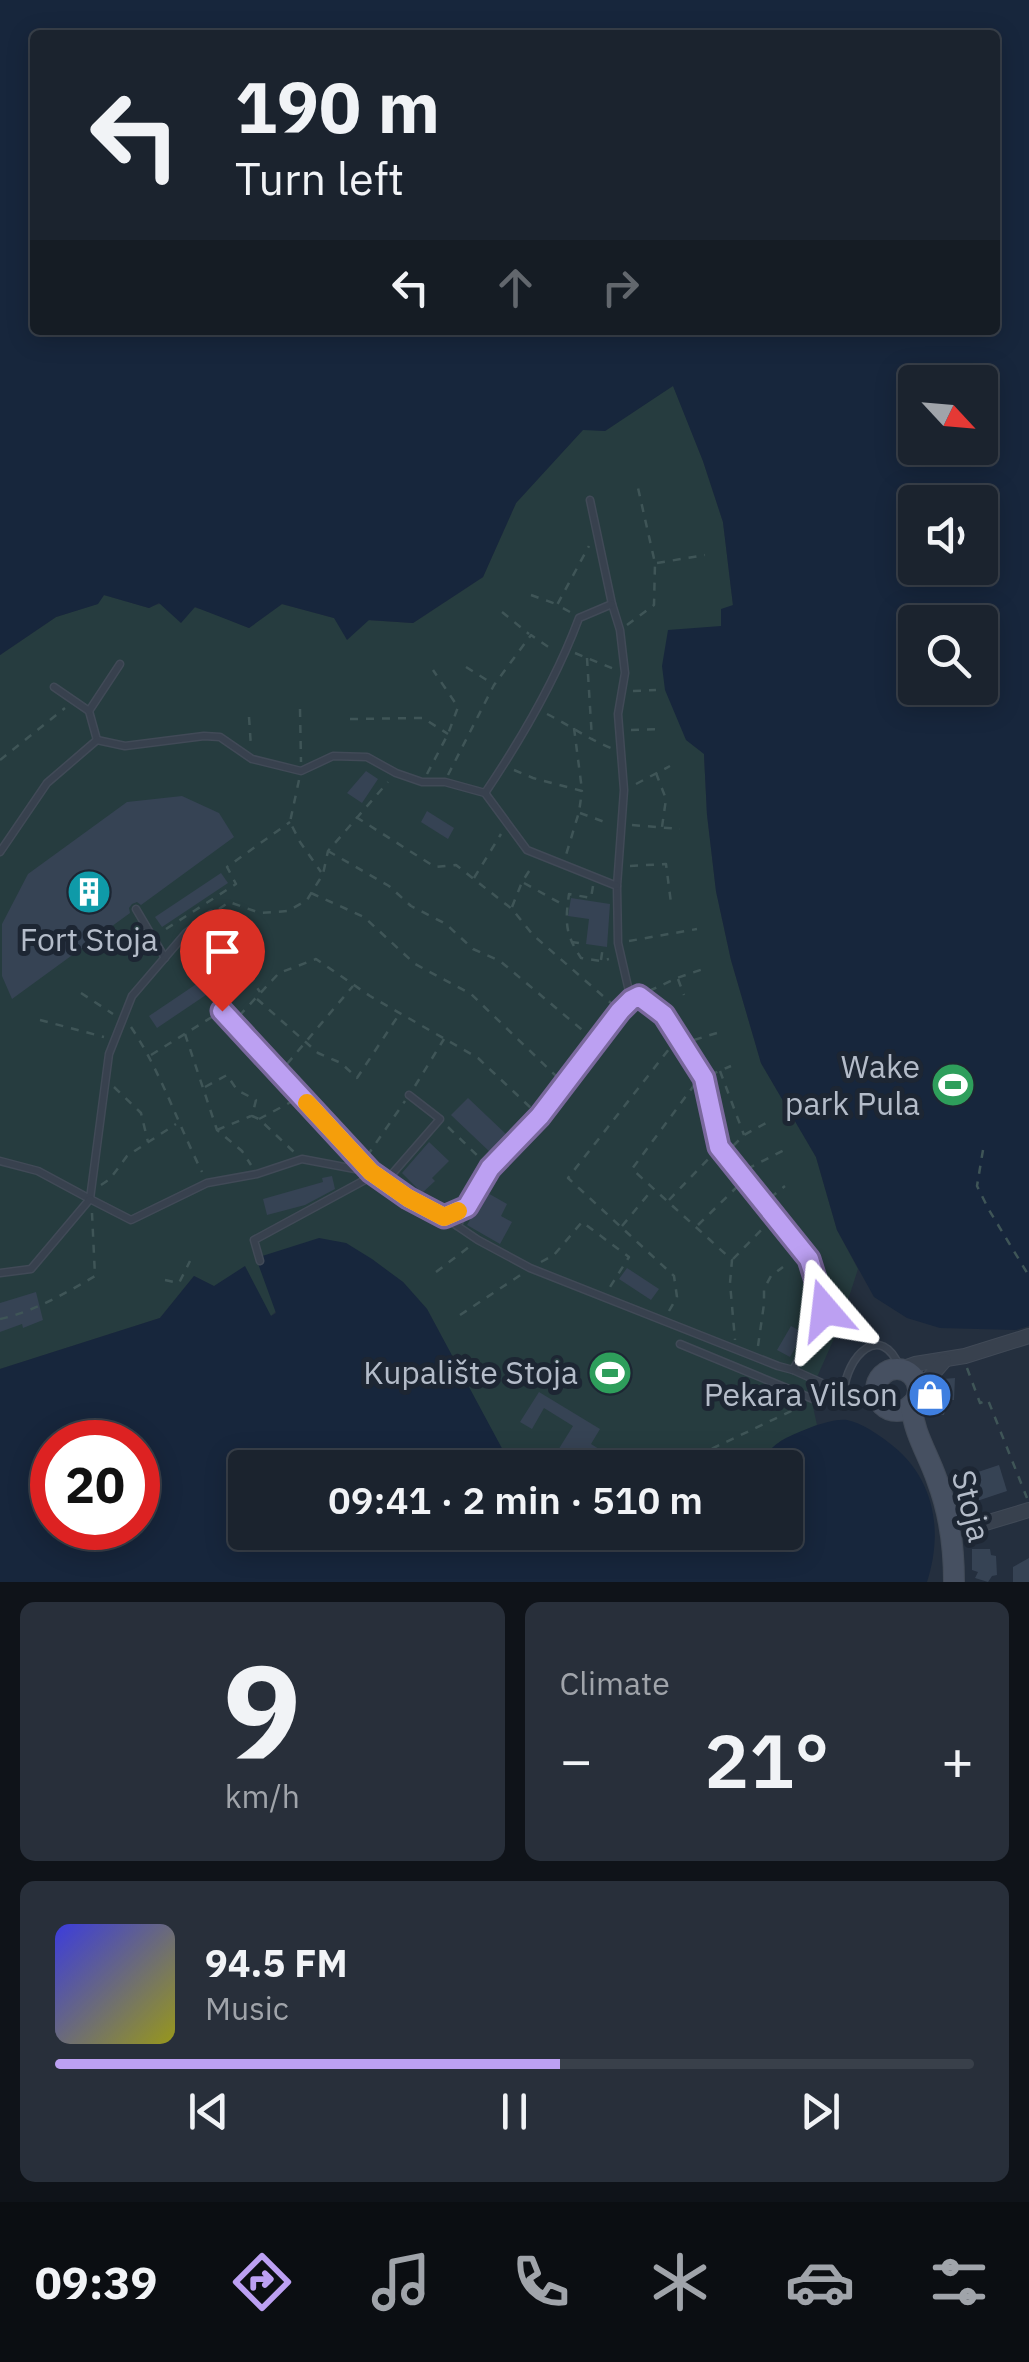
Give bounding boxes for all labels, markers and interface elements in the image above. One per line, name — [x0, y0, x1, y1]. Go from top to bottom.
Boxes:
text: 190 m — [235, 61, 440, 152]
icon: left — [70, 70, 200, 200]
text: Turn left — [235, 149, 404, 207]
icon: left — [383, 260, 438, 315]
icon: ahead — [488, 260, 543, 315]
icon: right — [593, 260, 648, 315]
north arrow — [898, 365, 998, 465]
map controls — [898, 365, 998, 705]
button: sound — [898, 485, 998, 585]
button: search — [898, 605, 998, 705]
building icon: Fort Stoja — [66, 869, 112, 915]
pin — [180, 909, 265, 1012]
place label: Fort Stoja — [20, 918, 158, 960]
icon: arrive — [195, 924, 250, 979]
place label: Wake park Pula — [785, 1045, 920, 1124]
sports icon: Wake park Pula — [930, 1062, 976, 1108]
position arrow — [773, 1258, 877, 1362]
sports icon: Kupalište Stoja — [587, 1350, 633, 1396]
place label: Kupalište Stoja — [363, 1351, 578, 1393]
shop icon: Pekara Vilson — [907, 1372, 953, 1418]
place label: Pekara Vilson — [704, 1373, 898, 1415]
speed limit sign: 20 — [30, 1420, 160, 1550]
street label: Stoja — [943, 1465, 1001, 1546]
text: 09:41 · 2 min · 510 m — [328, 1475, 703, 1524]
text: 9 — [223, 1625, 301, 1794]
text: Climate — [560, 1662, 670, 1704]
text: 21° — [704, 1711, 829, 1809]
text: − — [560, 1724, 593, 1795]
text: + — [941, 1724, 974, 1795]
text: km/h — [225, 1775, 300, 1817]
text: 94.5 FM — [205, 1938, 348, 1987]
text: Music — [205, 1987, 289, 2029]
icon: previous — [181, 2084, 236, 2139]
icon: pause — [487, 2084, 542, 2139]
icon: next — [793, 2084, 848, 2139]
icon: directions — [227, 2247, 297, 2317]
icon: music — [366, 2247, 436, 2317]
icon: phone — [506, 2247, 576, 2317]
icon: climate — [645, 2247, 715, 2317]
icon: car — [785, 2247, 855, 2317]
icon: filters — [924, 2247, 994, 2317]
text: 09:39 — [35, 2253, 158, 2311]

